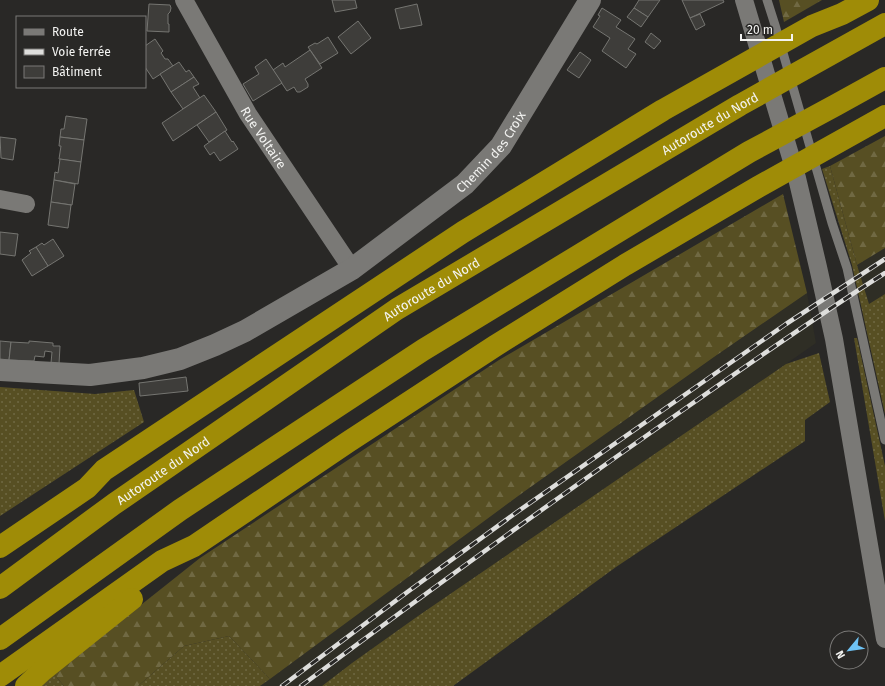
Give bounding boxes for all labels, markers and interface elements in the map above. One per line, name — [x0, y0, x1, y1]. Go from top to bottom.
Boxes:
legend — [16, 16, 146, 88]
scale bar — [741, 16, 792, 42]
text: 20 m — [747, 23, 773, 37]
text: Route — [52, 25, 84, 39]
text: Voie ferrée — [52, 45, 111, 59]
text: Bâtiment — [52, 65, 102, 79]
street label: Autoroute du Nord — [659, 89, 761, 158]
street label: Rue Voltaire — [237, 104, 289, 172]
street label: Chemin des Croix — [453, 108, 529, 196]
street label: Autoroute du Nord — [381, 255, 482, 324]
street label: Autoroute du Nord — [114, 433, 213, 508]
north arrow — [829, 630, 869, 670]
text: N — [833, 648, 848, 661]

